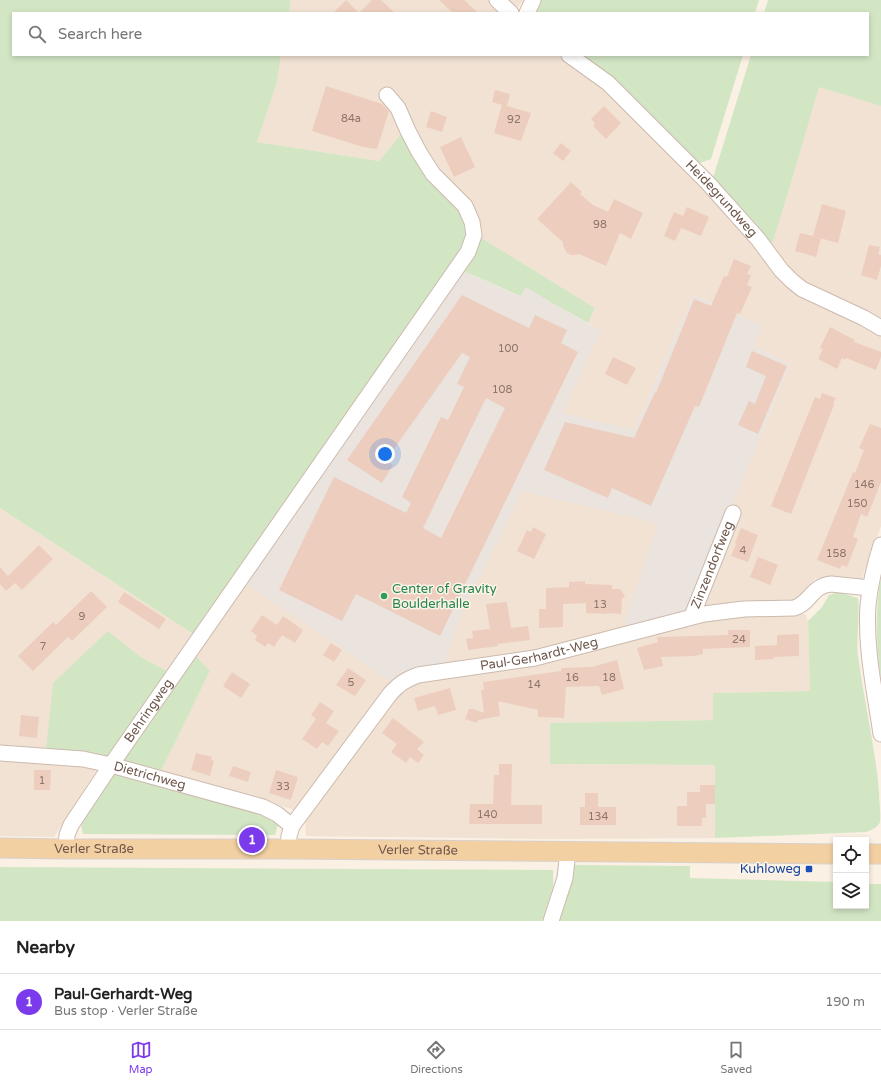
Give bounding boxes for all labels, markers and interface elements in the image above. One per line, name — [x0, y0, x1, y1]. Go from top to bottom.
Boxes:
search box — [12, 12, 869, 56]
icon: search — [26, 23, 48, 45]
text: Search here — [58, 25, 142, 43]
house number: 84a — [341, 112, 361, 125]
house number: 92 — [507, 113, 521, 126]
street label: Heidegrundweg — [682, 157, 761, 241]
house number: 98 — [593, 218, 607, 231]
house number: 100 — [498, 342, 518, 355]
house number: 108 — [492, 383, 512, 396]
your location — [375, 444, 395, 464]
house number: 146 — [854, 478, 874, 491]
house number: 150 — [847, 497, 867, 510]
street label: Zinzendorfweg — [688, 519, 737, 611]
house number: 4 — [740, 544, 747, 557]
house number: 158 — [826, 547, 846, 560]
place label: Center of Gravity Boulderhalle — [392, 581, 497, 612]
marker: Center of Gravity Boulderhalle — [379, 591, 389, 601]
house number: 13 — [593, 598, 607, 611]
house number: 9 — [79, 610, 86, 623]
house number: 24 — [732, 633, 746, 646]
street label: Paul-Gerhardt-Weg — [479, 634, 600, 674]
house number: 7 — [40, 640, 47, 653]
house number: 16 — [565, 671, 579, 684]
house number: 18 — [602, 671, 616, 684]
street label: Behringweg — [121, 676, 177, 746]
house number: 5 — [348, 676, 355, 689]
house number: 14 — [527, 678, 541, 691]
street label: Dietrichweg — [112, 758, 187, 793]
house number: 1 — [39, 774, 45, 787]
house number: 33 — [276, 780, 290, 793]
house number: 140 — [477, 808, 497, 821]
house number: 134 — [588, 810, 608, 823]
pin: 1 — [239, 825, 265, 855]
map controls — [833, 837, 869, 909]
button: locate — [833, 837, 869, 873]
street label: Verler Straße — [54, 841, 134, 857]
street label: Verler Straße — [378, 842, 458, 859]
place label: Kuhloweg — [740, 861, 801, 877]
marker: Kuhloweg — [804, 864, 814, 874]
button: layers — [833, 873, 869, 909]
text: Nearby — [16, 937, 75, 958]
text: Paul-Gerhardt-Weg — [54, 985, 193, 1003]
text: 1 — [25, 994, 33, 1010]
text: 190 m — [825, 994, 865, 1010]
text: Bus stop · Verler Straße — [54, 1003, 198, 1019]
tab: Map — [129, 1039, 153, 1076]
tab: Directions — [410, 1039, 463, 1076]
tab: Saved — [720, 1039, 752, 1076]

